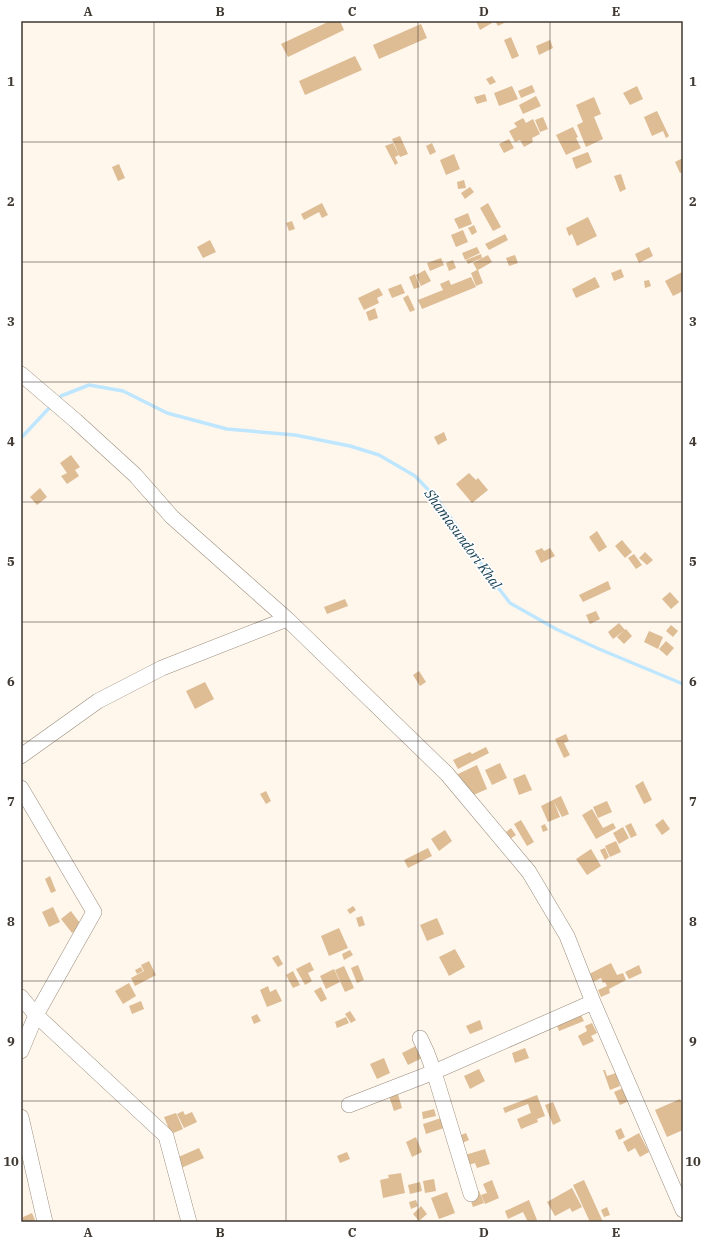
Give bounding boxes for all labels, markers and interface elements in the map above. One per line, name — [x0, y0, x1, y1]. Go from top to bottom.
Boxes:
text: A — [83, 3, 93, 20]
text: B — [215, 3, 225, 20]
text: C — [348, 3, 357, 20]
text: D — [479, 3, 489, 20]
text: E — [612, 3, 620, 20]
text: 1 — [7, 73, 15, 90]
text: 1 — [689, 73, 697, 90]
text: 2 — [7, 193, 15, 210]
text: 2 — [689, 193, 697, 210]
text: 3 — [7, 313, 15, 330]
text: 3 — [689, 313, 697, 330]
text: 4 — [7, 433, 15, 450]
text: 4 — [689, 433, 697, 450]
water label: Shamasundori Khal — [420, 484, 506, 594]
text: 5 — [7, 553, 15, 570]
text: 5 — [689, 553, 697, 570]
text: 6 — [7, 673, 15, 690]
text: 6 — [689, 673, 697, 690]
text: 7 — [7, 793, 15, 810]
text: 7 — [689, 793, 697, 810]
text: 8 — [7, 913, 15, 930]
text: 8 — [689, 913, 697, 930]
text: 9 — [7, 1033, 15, 1050]
text: 9 — [689, 1033, 697, 1050]
text: 10 — [3, 1153, 19, 1170]
text: 10 — [685, 1153, 701, 1170]
text: A — [83, 1224, 93, 1241]
text: B — [215, 1224, 225, 1241]
text: C — [348, 1224, 357, 1241]
text: D — [479, 1224, 489, 1241]
text: E — [612, 1224, 620, 1241]

